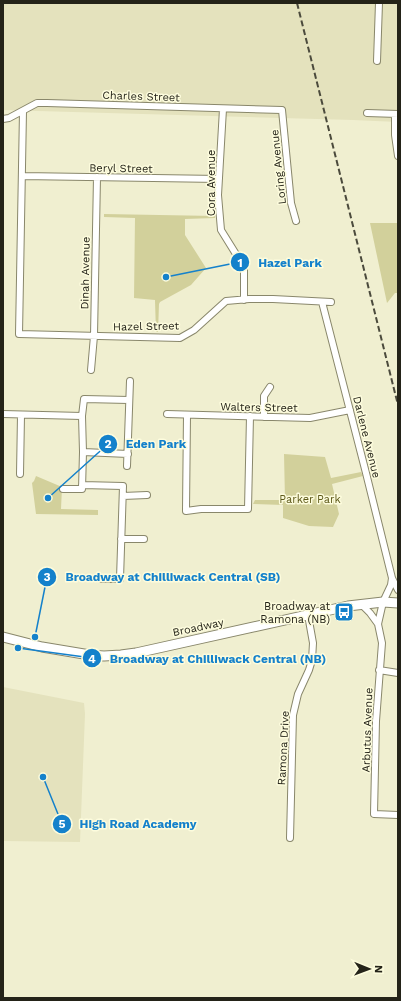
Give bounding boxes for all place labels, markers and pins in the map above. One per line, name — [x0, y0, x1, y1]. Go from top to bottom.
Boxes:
callout: Hazel Park — [230, 250, 330, 274]
callout: Eden Park — [98, 432, 194, 456]
callout: Broadway at Chilliwack Central (SB) — [37, 565, 289, 589]
place label: Broadway at Ramona (NB) — [260, 600, 330, 626]
bus stop icon: Broadway at Ramona (NB) — [333, 601, 355, 623]
callout: Broadway at Chilliwack Central (NB) — [82, 646, 335, 670]
callout: High Road Academy — [52, 812, 205, 836]

